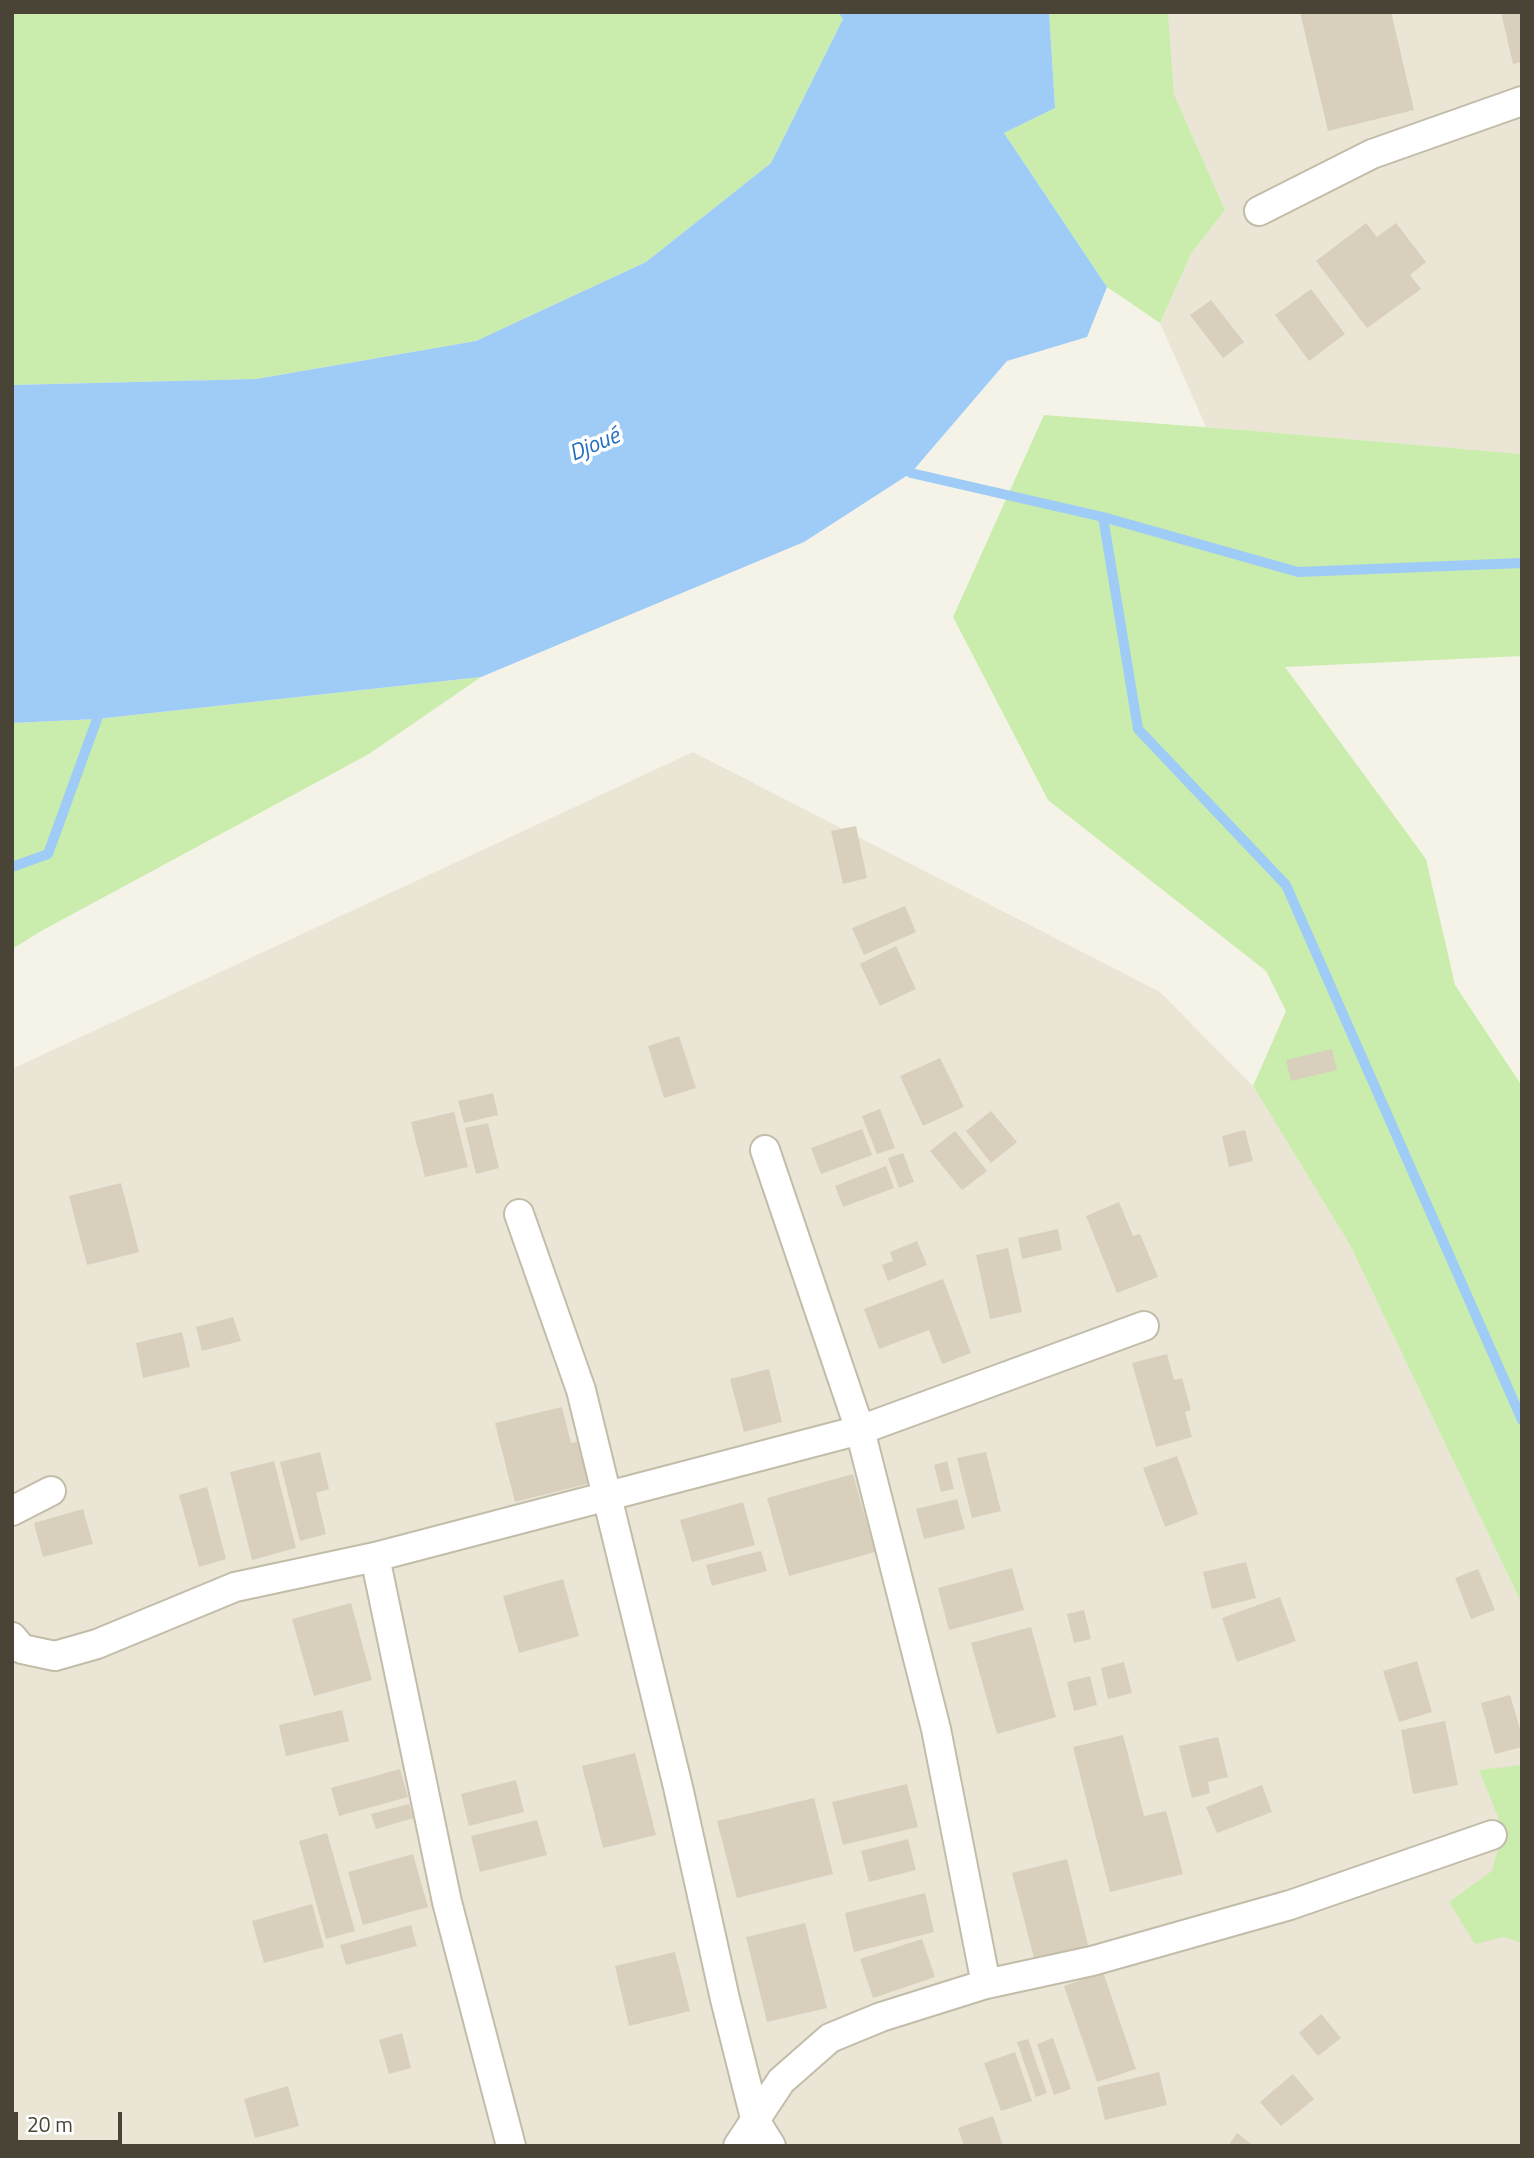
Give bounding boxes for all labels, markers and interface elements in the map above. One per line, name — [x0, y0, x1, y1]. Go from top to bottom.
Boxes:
water label: Djoué — [566, 423, 624, 469]
scale bar — [18, 2098, 126, 2142]
text: 20 m — [27, 2108, 73, 2140]

